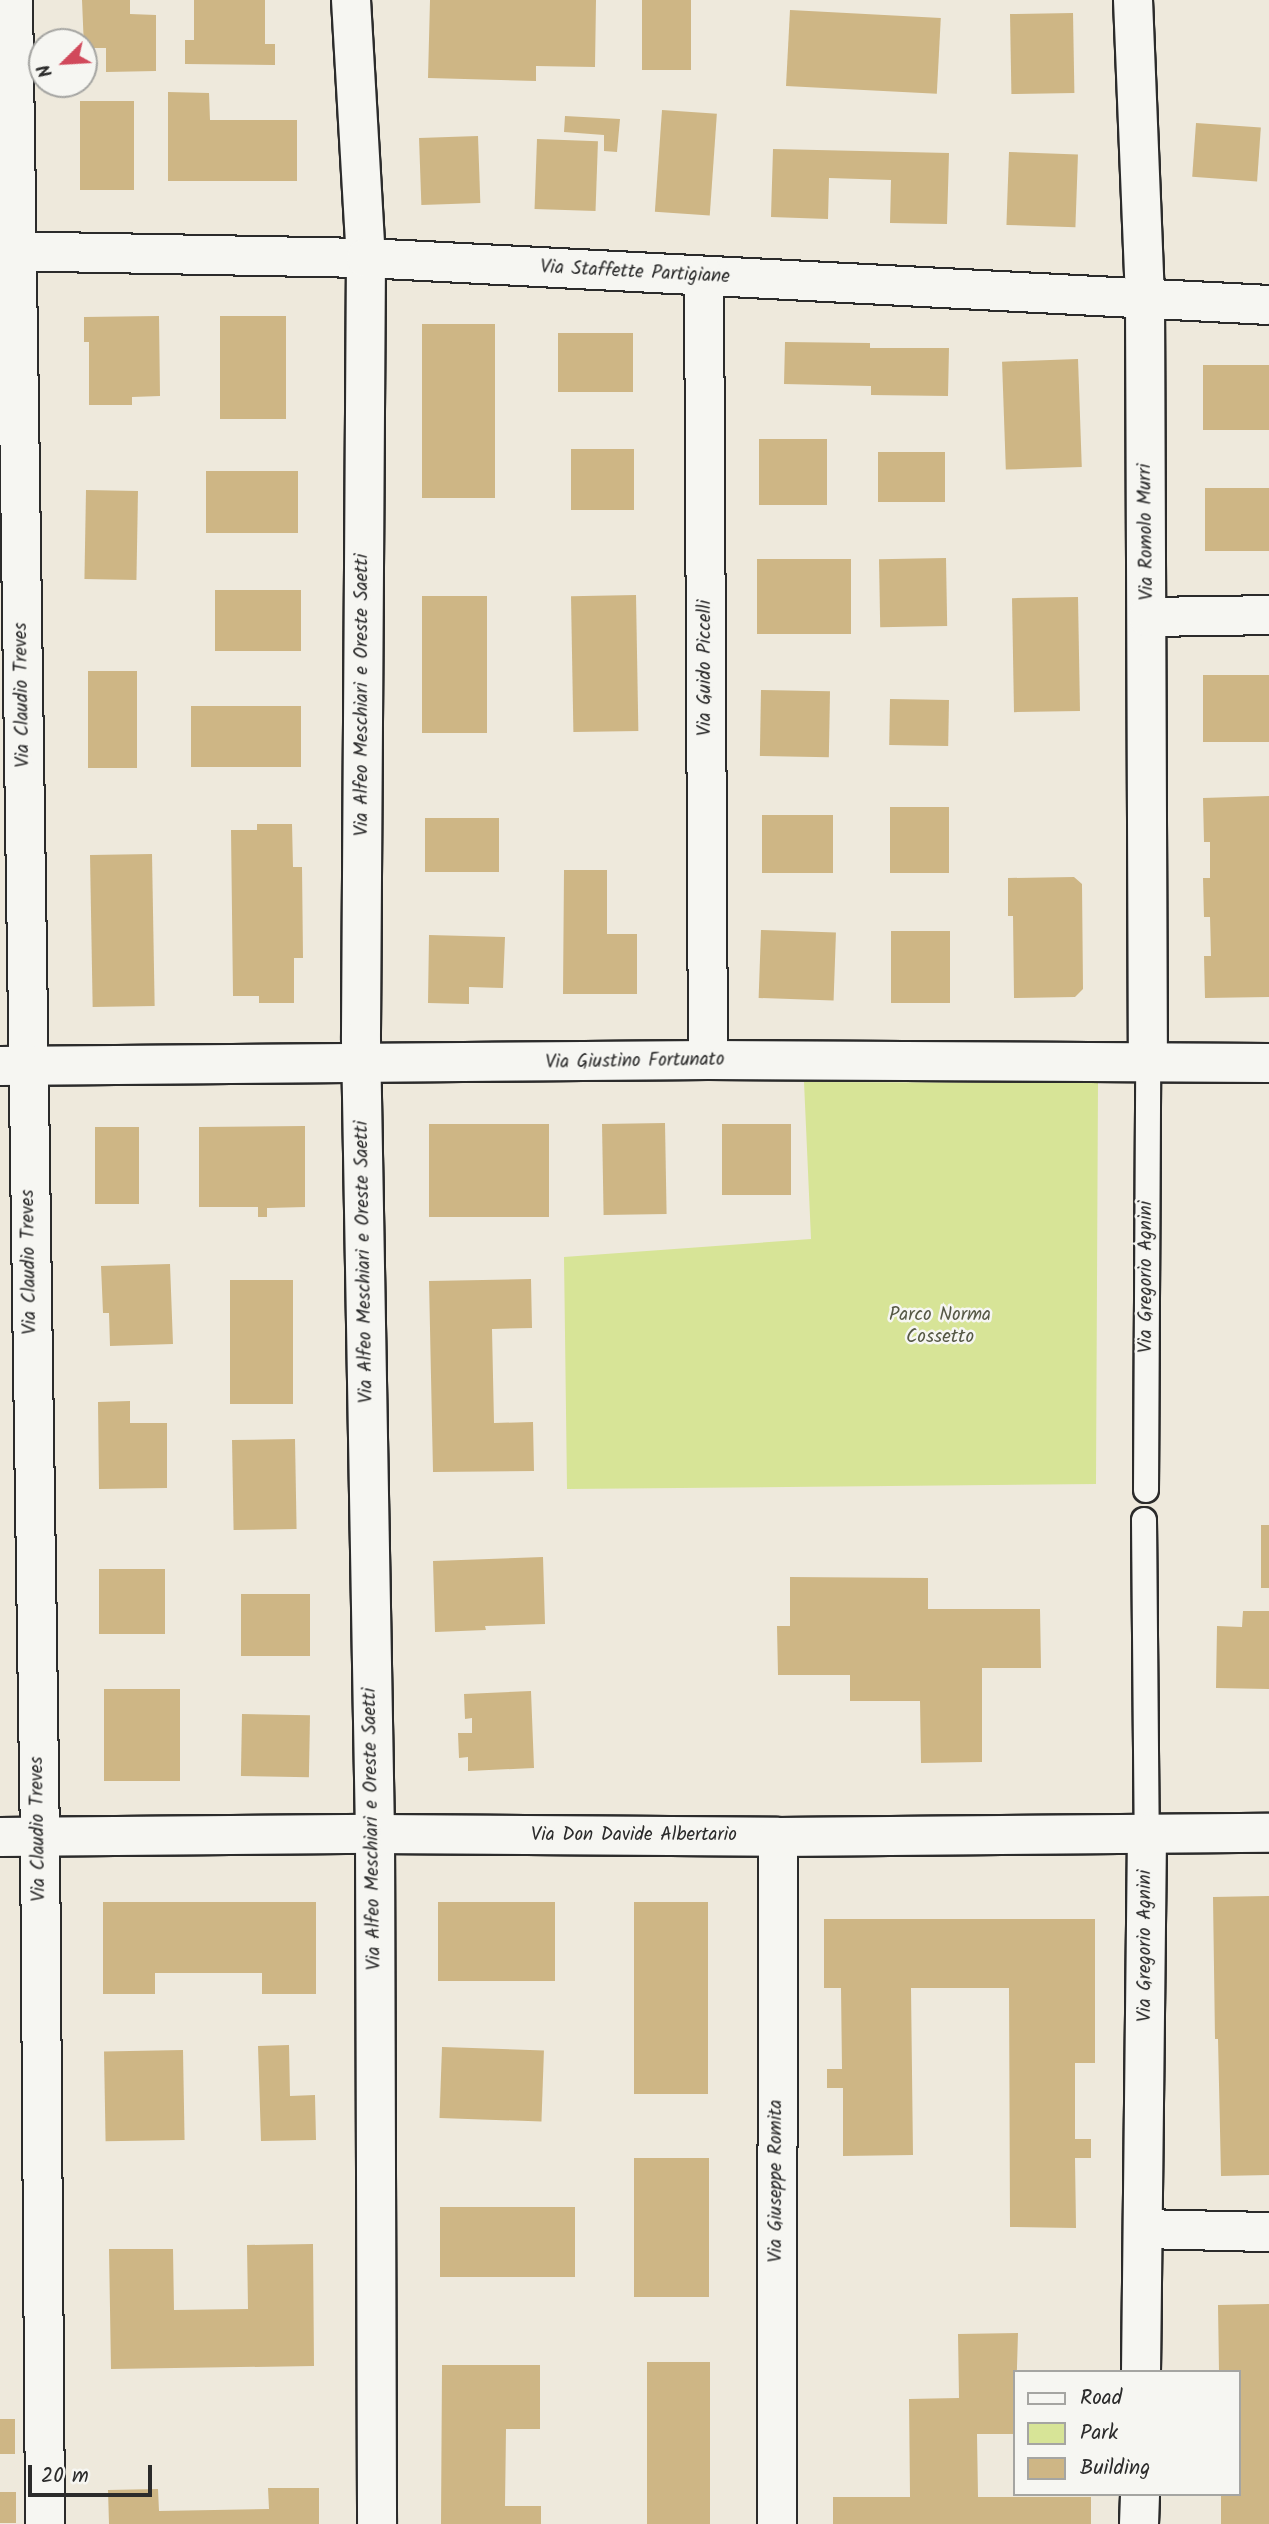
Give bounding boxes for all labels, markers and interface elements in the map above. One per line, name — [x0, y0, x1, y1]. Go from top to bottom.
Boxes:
north arrow — [28, 28, 98, 98]
text: N — [29, 59, 62, 82]
street label: Via Staffette Partigiane — [540, 257, 730, 289]
street label: Via Romolo Murri — [1134, 463, 1160, 601]
street label: Via Alfeo Meschiari e Oreste Saetti — [352, 554, 374, 836]
street label: Via Guido Piccelli — [695, 600, 717, 736]
street label: Via Claudio Treves — [10, 622, 36, 768]
street label: Via Giustino Fortunato — [545, 1049, 725, 1075]
street label: Via Alfeo Meschiari e Oreste Saetti — [351, 1121, 379, 1403]
street label: Via Claudio Treves — [17, 1189, 43, 1335]
street label: Via Gregorio Agnini — [1136, 1201, 1158, 1353]
park label: Parco Norma Cossetto — [889, 1305, 991, 1349]
street label: Via Alfeo Meschiari e Oreste Saetti — [359, 1688, 387, 1970]
street label: Via Claudio Treves — [26, 1756, 52, 1902]
street label: Via Don Davide Albertario — [531, 1825, 737, 1847]
street label: Via Gregorio Agnini — [1135, 1870, 1157, 2022]
street label: Via Giuseppe Romita — [766, 2099, 788, 2263]
legend — [1014, 2370, 1241, 2496]
text: Road — [1080, 2382, 1122, 2415]
text: Park — [1080, 2417, 1118, 2450]
scale bar — [32, 2450, 156, 2494]
text: Building — [1080, 2452, 1150, 2485]
text: 20 m — [41, 2460, 89, 2493]

